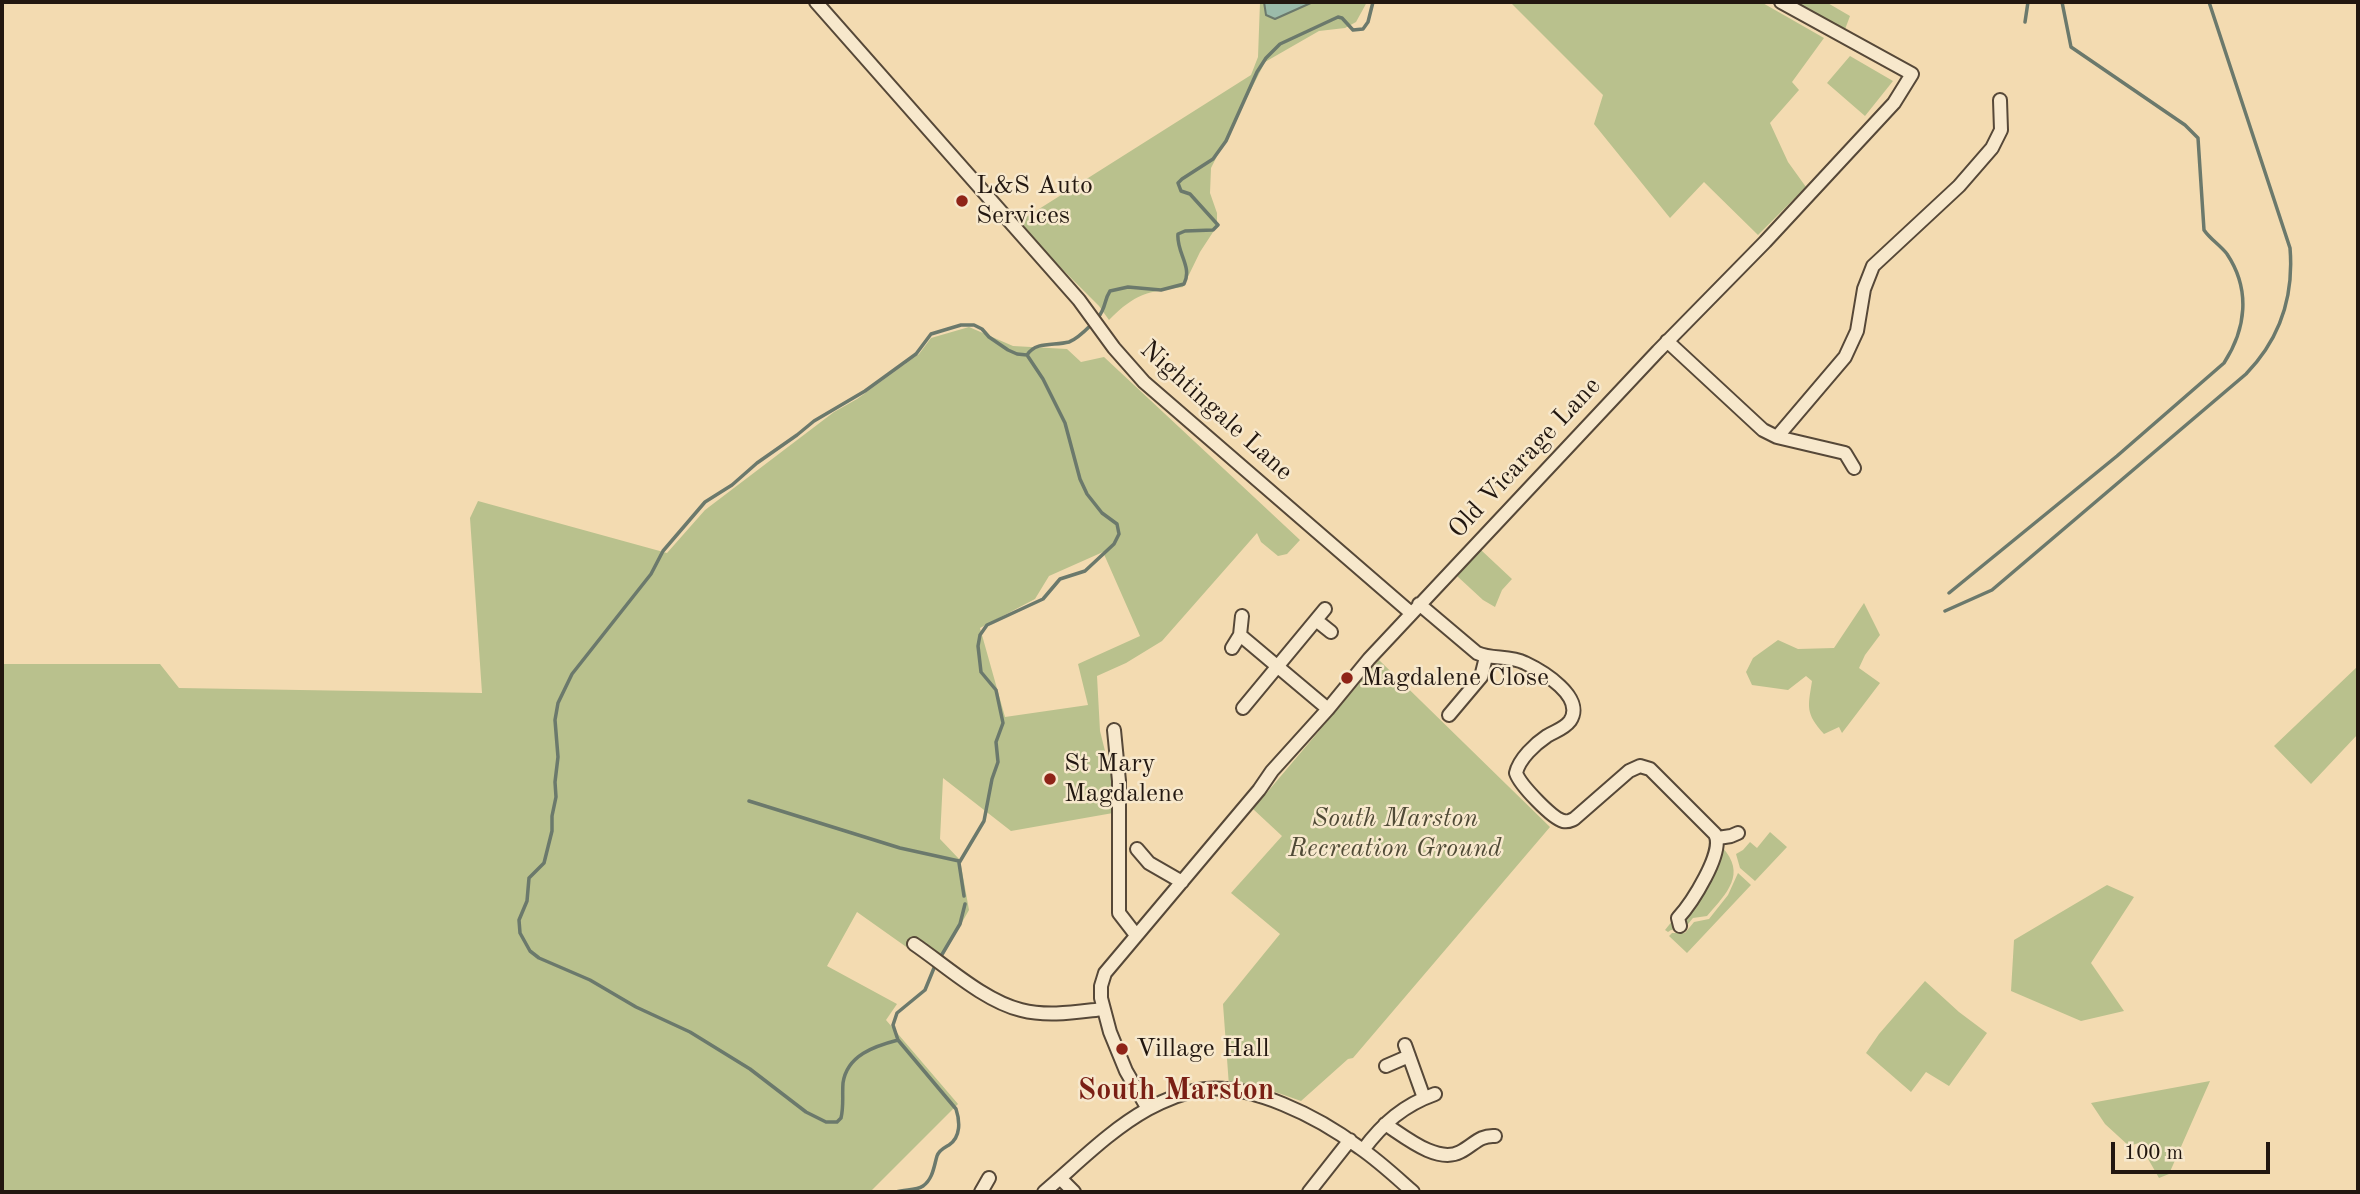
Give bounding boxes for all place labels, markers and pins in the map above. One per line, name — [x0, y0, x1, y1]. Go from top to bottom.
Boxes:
place label: L&S Auto Services — [976, 170, 1093, 232]
marker: L&S Auto Services — [954, 193, 970, 209]
place label: Magdalene Close — [1361, 662, 1549, 694]
marker: Magdalene Close — [1339, 670, 1355, 686]
place label: St Mary Magdalene — [1064, 748, 1184, 810]
marker: St Mary Magdalene — [1042, 771, 1058, 787]
place label: Village Hall — [1136, 1033, 1269, 1065]
marker: Village Hall — [1114, 1041, 1130, 1057]

